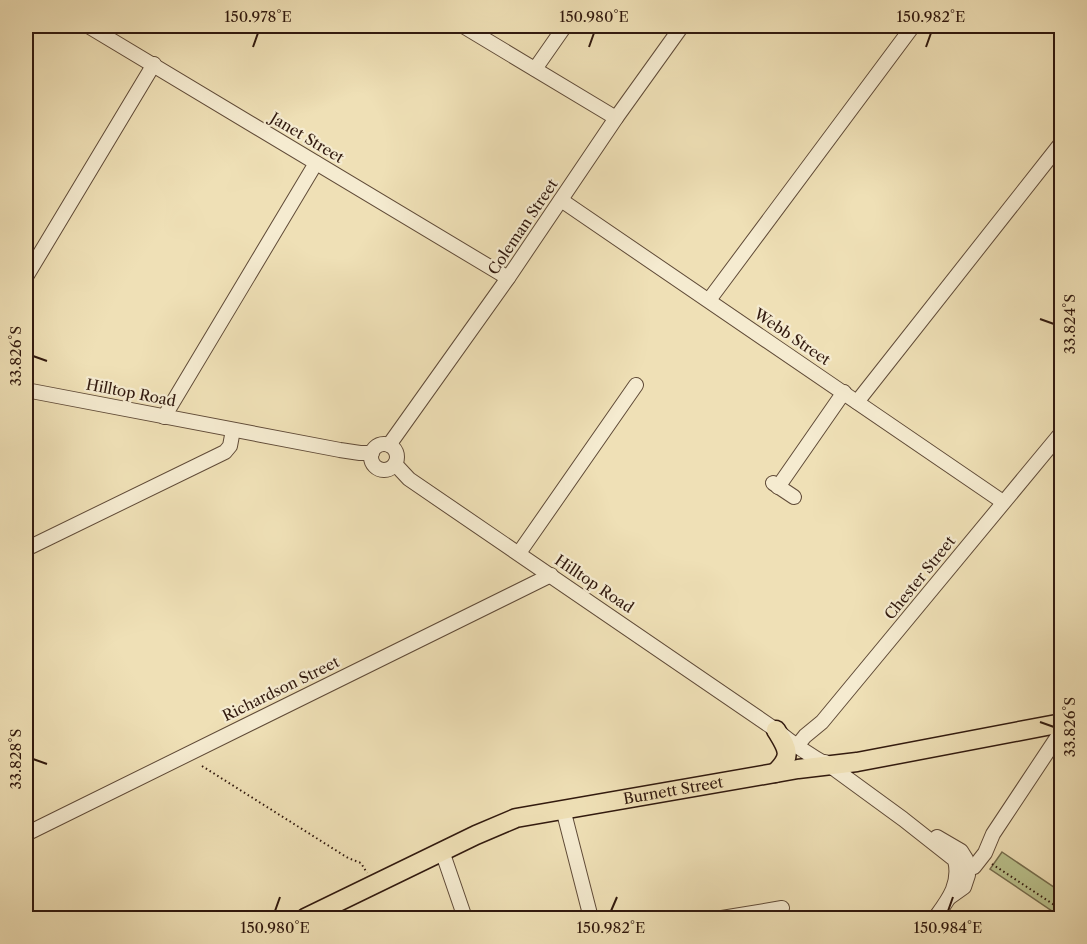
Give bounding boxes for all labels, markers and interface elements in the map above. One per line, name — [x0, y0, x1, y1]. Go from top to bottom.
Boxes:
text: 150.978°E — [224, 7, 292, 26]
text: 150.980°E — [559, 7, 629, 26]
text: 150.982°E — [897, 7, 965, 26]
street label: Janet Street — [265, 107, 348, 167]
street label: Coleman Street — [484, 175, 562, 278]
text: 33.824°S — [1060, 294, 1079, 354]
street label: Webb Street — [750, 303, 835, 369]
text: 33.826°S — [6, 326, 25, 386]
street label: Hilltop Road — [85, 374, 178, 411]
street label: Chester Street — [880, 532, 960, 623]
street label: Hilltop Road — [551, 550, 637, 617]
street label: Richardson Street — [219, 652, 343, 725]
text: 33.826°S — [1060, 697, 1079, 757]
text: 33.828°S — [6, 729, 25, 789]
street label: Burnett Street — [622, 772, 725, 808]
text: 150.980°E — [240, 918, 310, 937]
text: 150.982°E — [577, 918, 645, 937]
text: 150.984°E — [914, 918, 982, 937]

